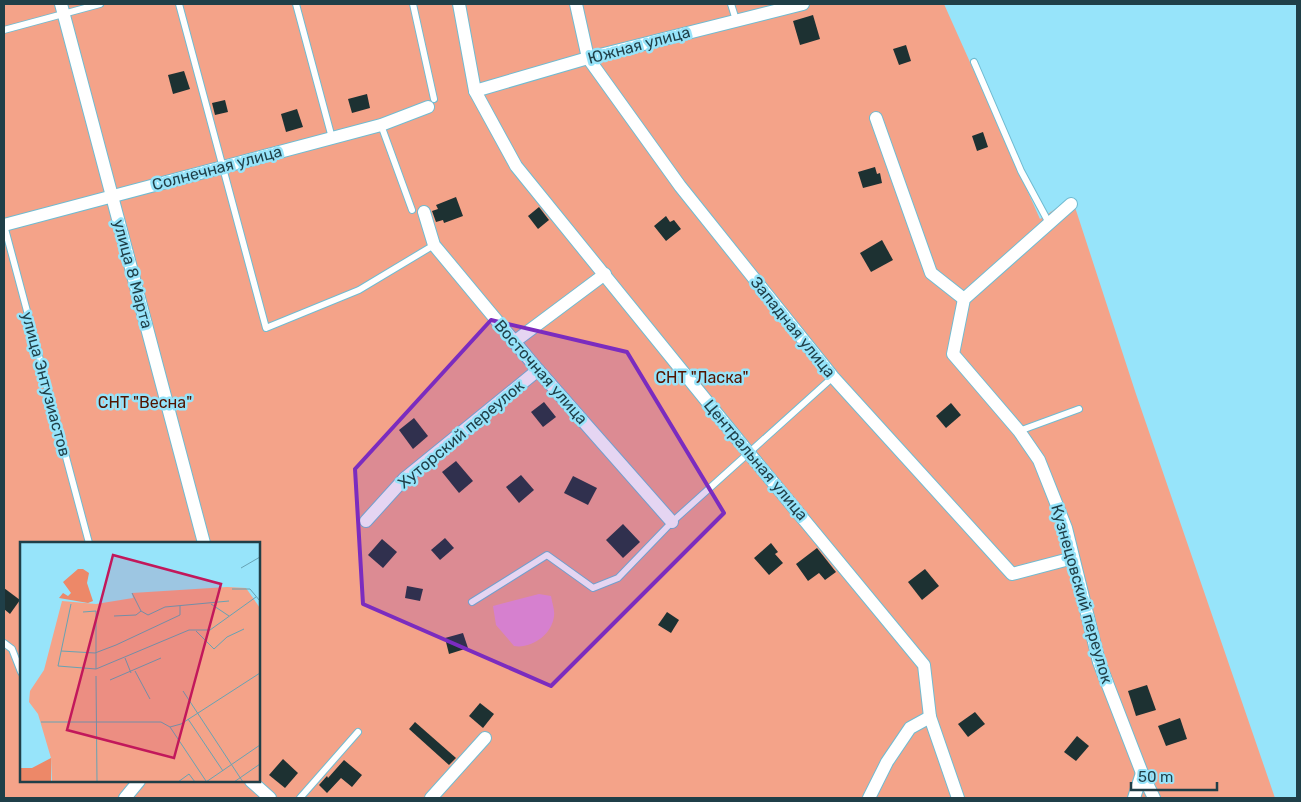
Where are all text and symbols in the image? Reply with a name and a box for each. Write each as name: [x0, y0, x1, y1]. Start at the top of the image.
street label: Южная улица: [586, 22, 692, 68]
street label: Солнечная улица: [150, 142, 284, 194]
street label: улица 8 Марта: [109, 217, 157, 331]
street label: Западная улица: [747, 273, 839, 381]
street label: улица Энтузиастов: [18, 310, 74, 458]
street label: Восточная улица: [490, 316, 592, 428]
park label: СНТ "Ласка": [655, 368, 749, 387]
street label: Хуторский переулок: [394, 375, 528, 492]
park label: СНТ "Весна": [98, 393, 192, 412]
street label: Центральная улица: [700, 396, 812, 524]
street label: Кузнецовский переулок: [1047, 502, 1117, 686]
inset map: [20, 542, 260, 782]
scale bar: [1131, 760, 1217, 792]
text: 50 m: [1138, 768, 1173, 786]

